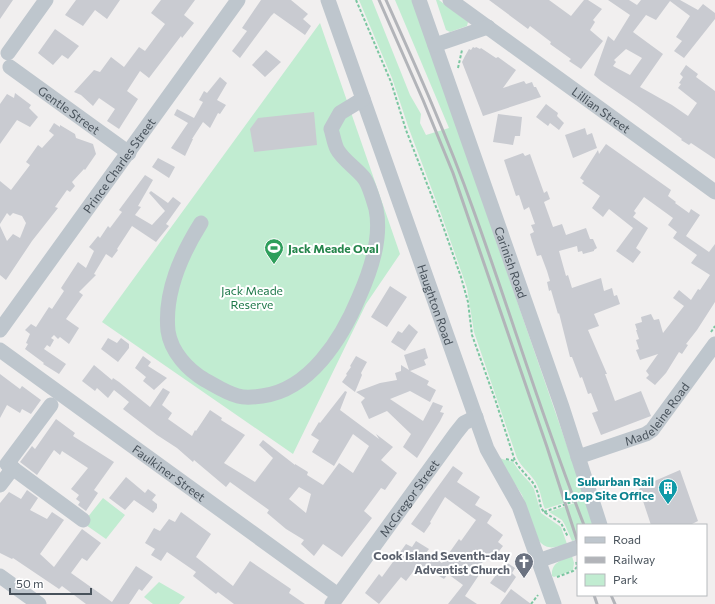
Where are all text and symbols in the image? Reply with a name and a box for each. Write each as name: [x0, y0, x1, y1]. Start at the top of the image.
street label: Gentle Street: [36, 83, 103, 137]
street label: Lillian Street: [570, 84, 633, 136]
street label: Prince Charles Street: [80, 115, 158, 216]
street label: Carinish Road: [492, 225, 530, 300]
sports icon: Jack Meade Oval: [263, 237, 285, 265]
place label: Jack Meade Oval: [288, 241, 379, 256]
street label: Haughton Road: [415, 262, 457, 347]
park label: Jack Meade Reserve: [221, 283, 283, 311]
street label: Madeleine Road: [623, 379, 692, 448]
street label: Faulkiner Street: [130, 442, 208, 504]
street label: McGregor Street: [376, 457, 442, 539]
place label: Suburban Rail Loop Site Office: [564, 474, 654, 502]
building icon: Suburban Rail Loop Site Office: [657, 477, 679, 505]
legend: [577, 524, 707, 596]
text: Road: [613, 532, 641, 546]
place label: Cook Island Seventh-day Adventist Church: [373, 548, 510, 576]
church icon: Cook Island Seventh-day Adventist Church: [513, 551, 535, 579]
text: Railway: [613, 552, 655, 566]
scale bar: [10, 570, 91, 596]
text: Park: [613, 572, 639, 586]
text: 50 m: [16, 576, 44, 590]

